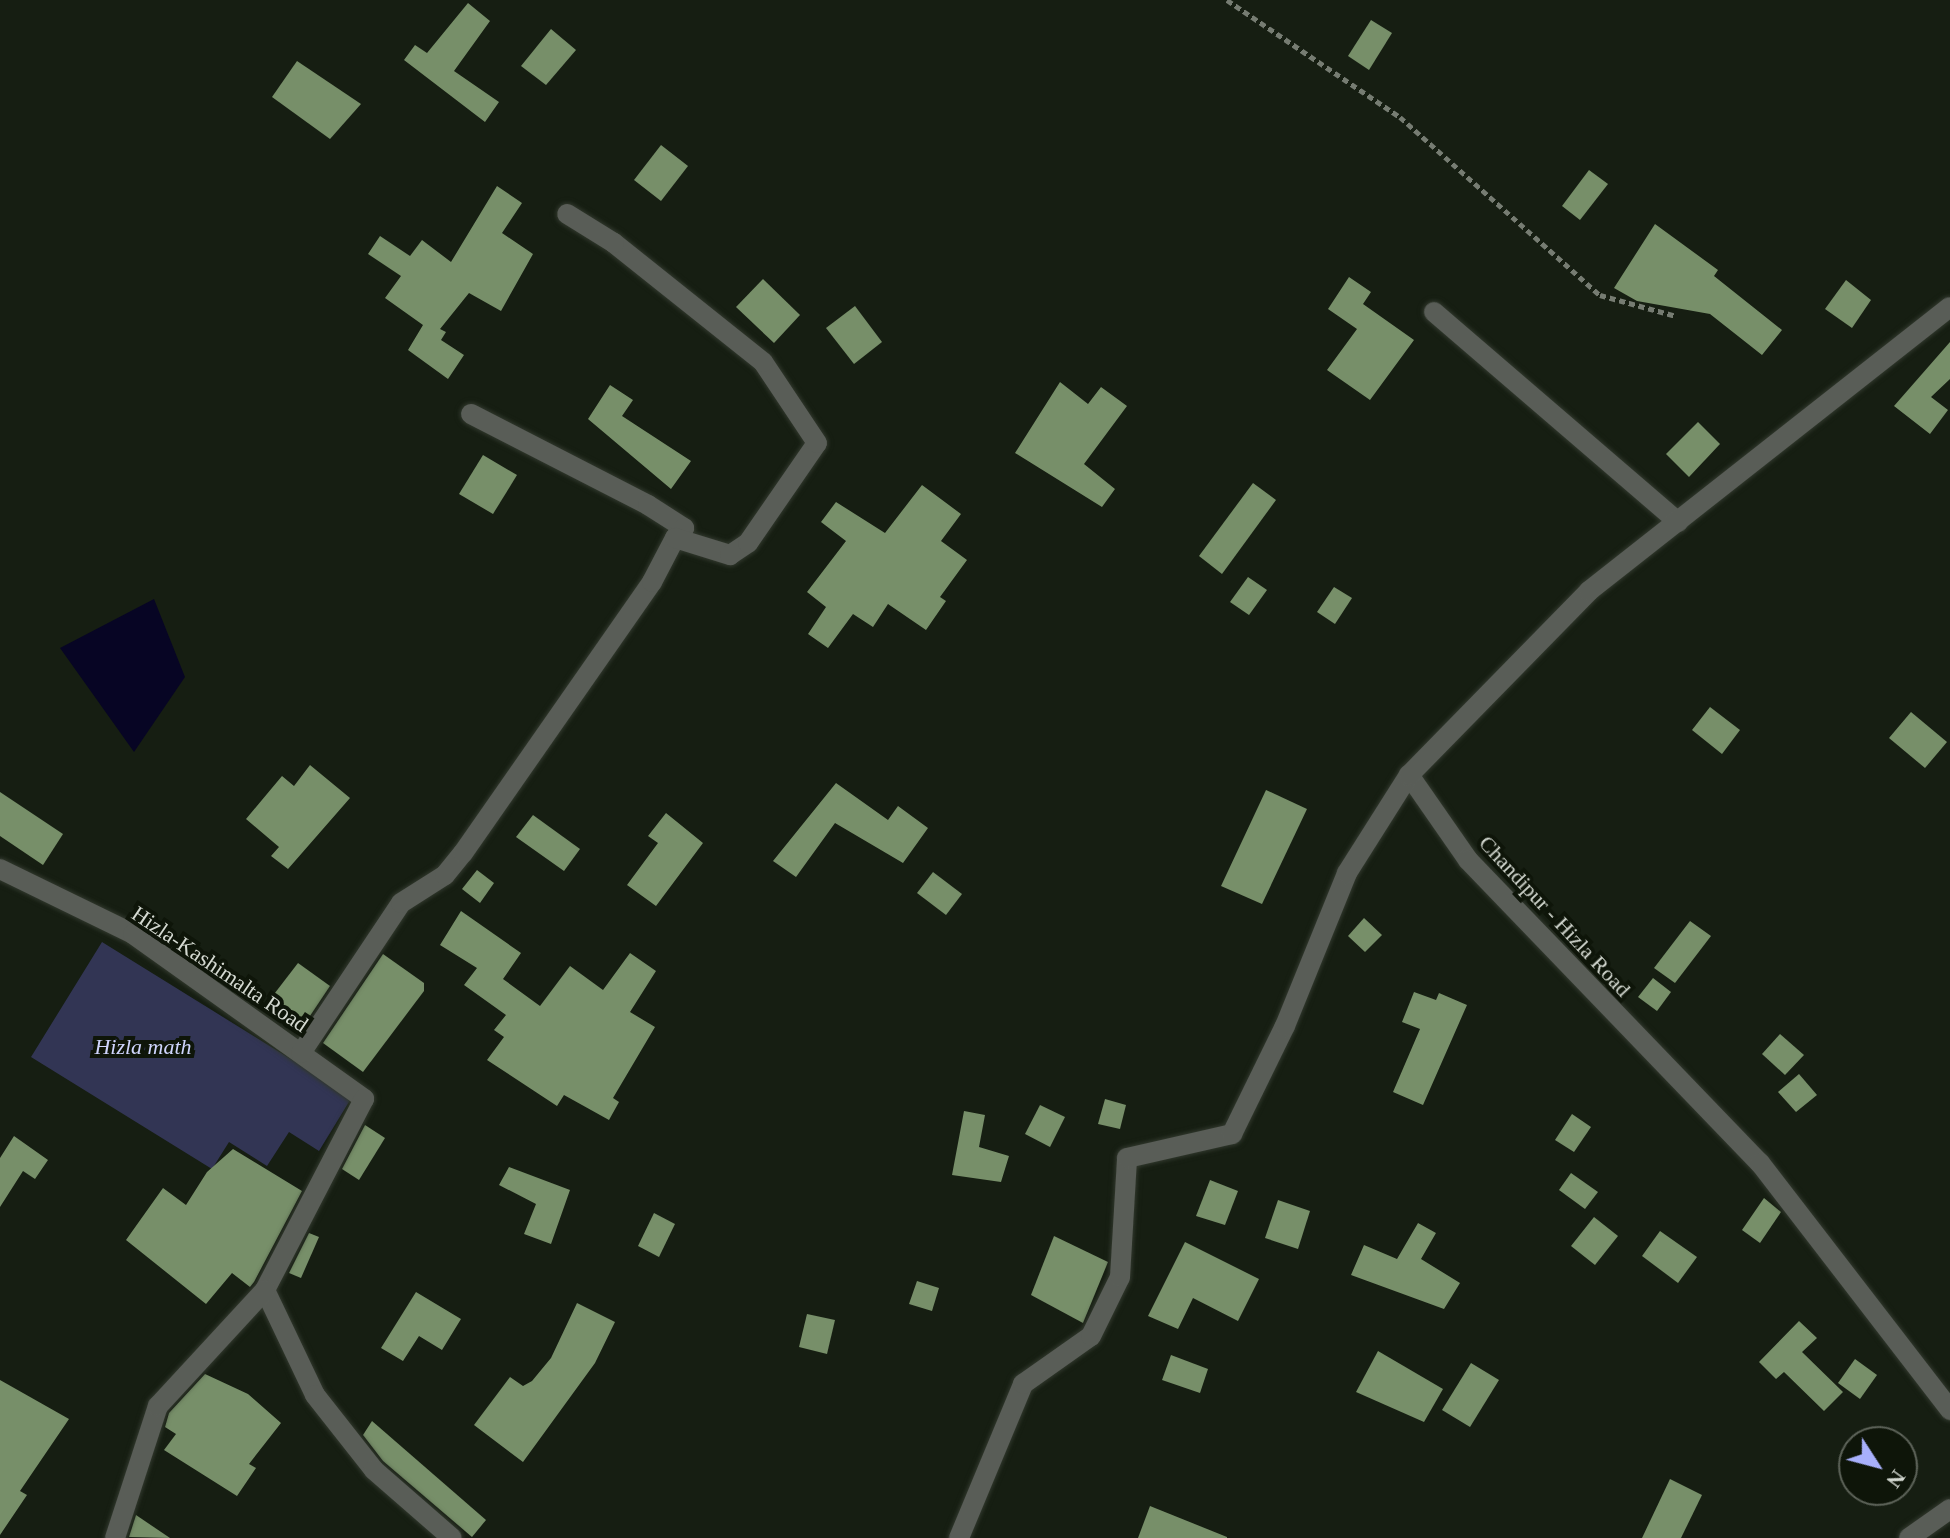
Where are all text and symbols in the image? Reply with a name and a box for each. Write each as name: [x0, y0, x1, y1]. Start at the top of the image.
street label: Chandipur - Hizla Road: [1473, 830, 1637, 1002]
street label: Hizla-Kashimalta Road: [127, 900, 313, 1038]
park label: Hizla math: [94, 1034, 192, 1060]
north arrow: [1838, 1426, 1918, 1506]
text: N: [1881, 1465, 1911, 1493]

